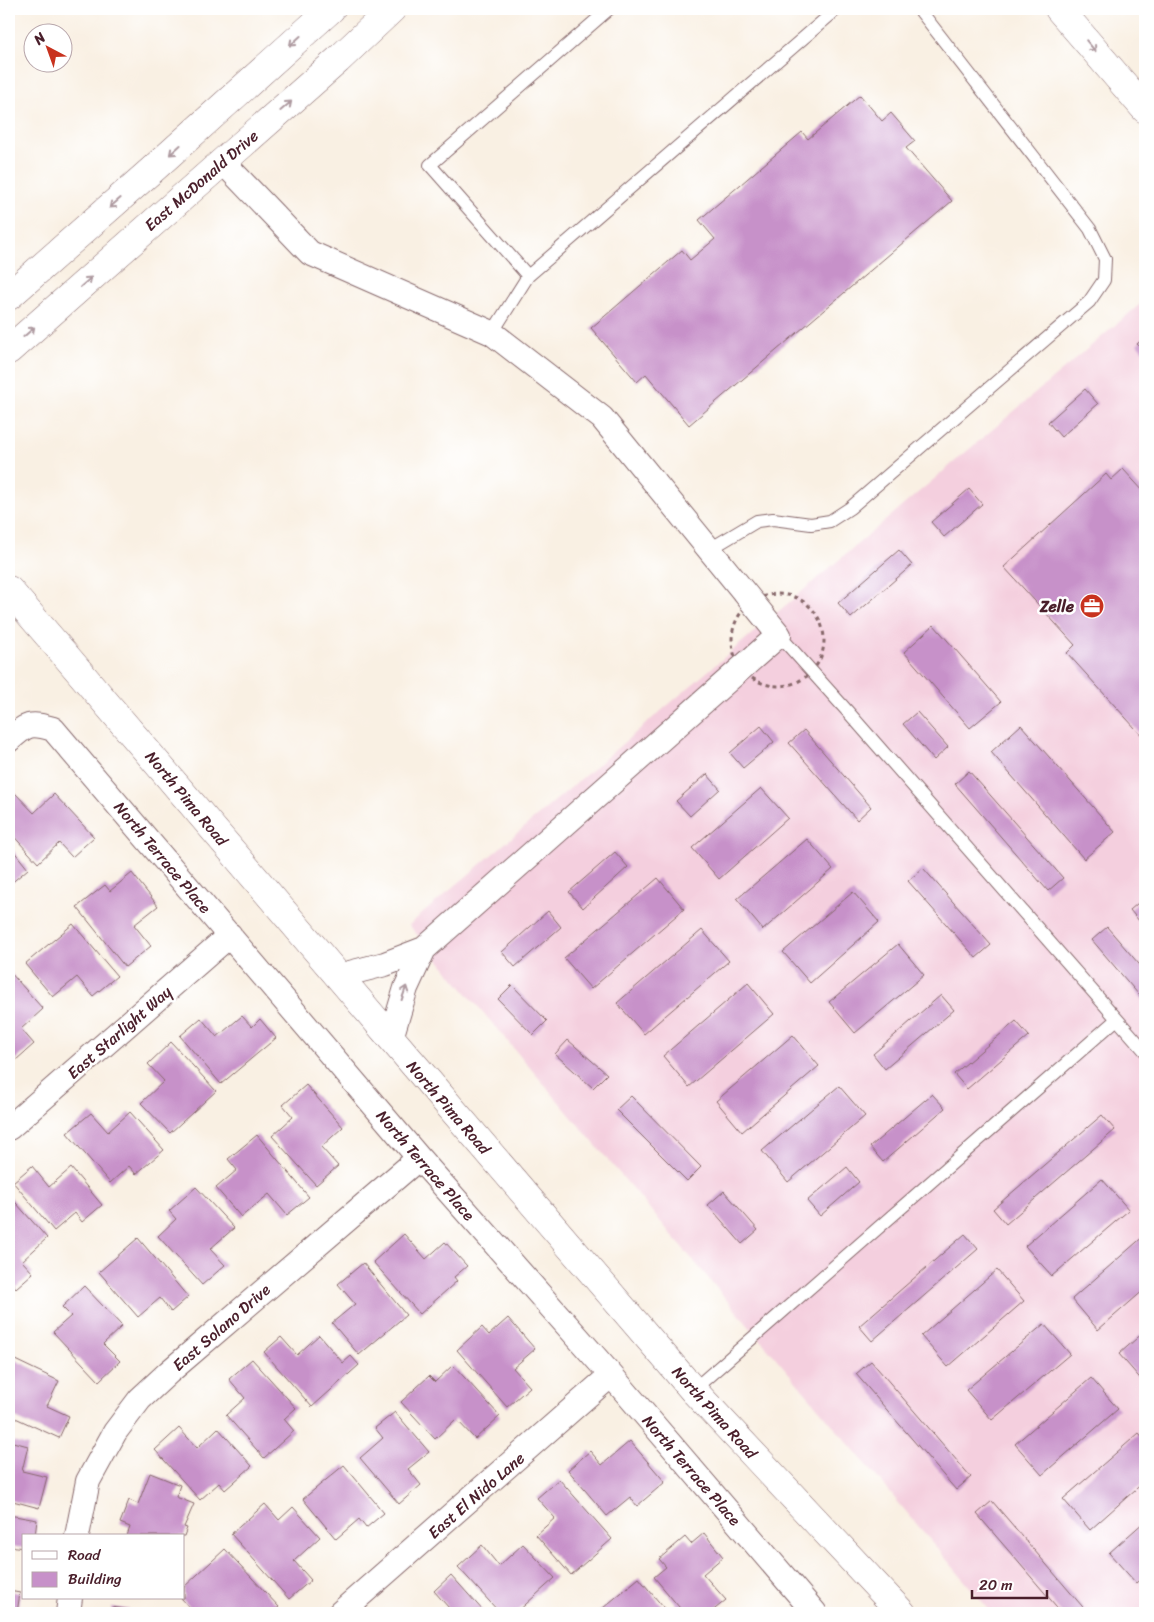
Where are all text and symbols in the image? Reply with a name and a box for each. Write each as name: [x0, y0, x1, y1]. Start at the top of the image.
north arrow: [22, 22, 72, 72]
text: N: [27, 26, 52, 52]
one-way arrow: [289, 36, 302, 47]
one-way arrow: [1085, 39, 1096, 52]
one-way arrow: [279, 101, 292, 112]
street label: East McDonald Drive: [137, 122, 265, 239]
one-way arrow: [168, 144, 181, 156]
one-way arrow: [109, 197, 122, 208]
one-way arrow: [79, 276, 92, 288]
one-way arrow: [22, 327, 35, 338]
place label: Zelle: [1039, 592, 1075, 621]
office icon: Zelle: [1079, 593, 1105, 619]
street label: North Pima Road: [138, 744, 237, 854]
street label: North Terrace Place: [106, 794, 219, 921]
street label: East Starlight Way: [60, 978, 179, 1087]
one-way arrow: [400, 985, 410, 1001]
street label: North Pima Road: [399, 1053, 499, 1162]
street label: North Terrace Place: [369, 1103, 483, 1228]
street label: East Solano Drive: [165, 1276, 277, 1379]
street label: North Pima Road: [664, 1359, 766, 1467]
street label: North Terrace Place: [635, 1408, 749, 1533]
street label: East El Nido Lane: [421, 1445, 532, 1546]
legend: [22, 1534, 185, 1600]
text: Road: [68, 1542, 101, 1568]
text: Building: [68, 1566, 122, 1592]
scale bar: [972, 1567, 1046, 1599]
text: 20 m: [979, 1572, 1013, 1598]

